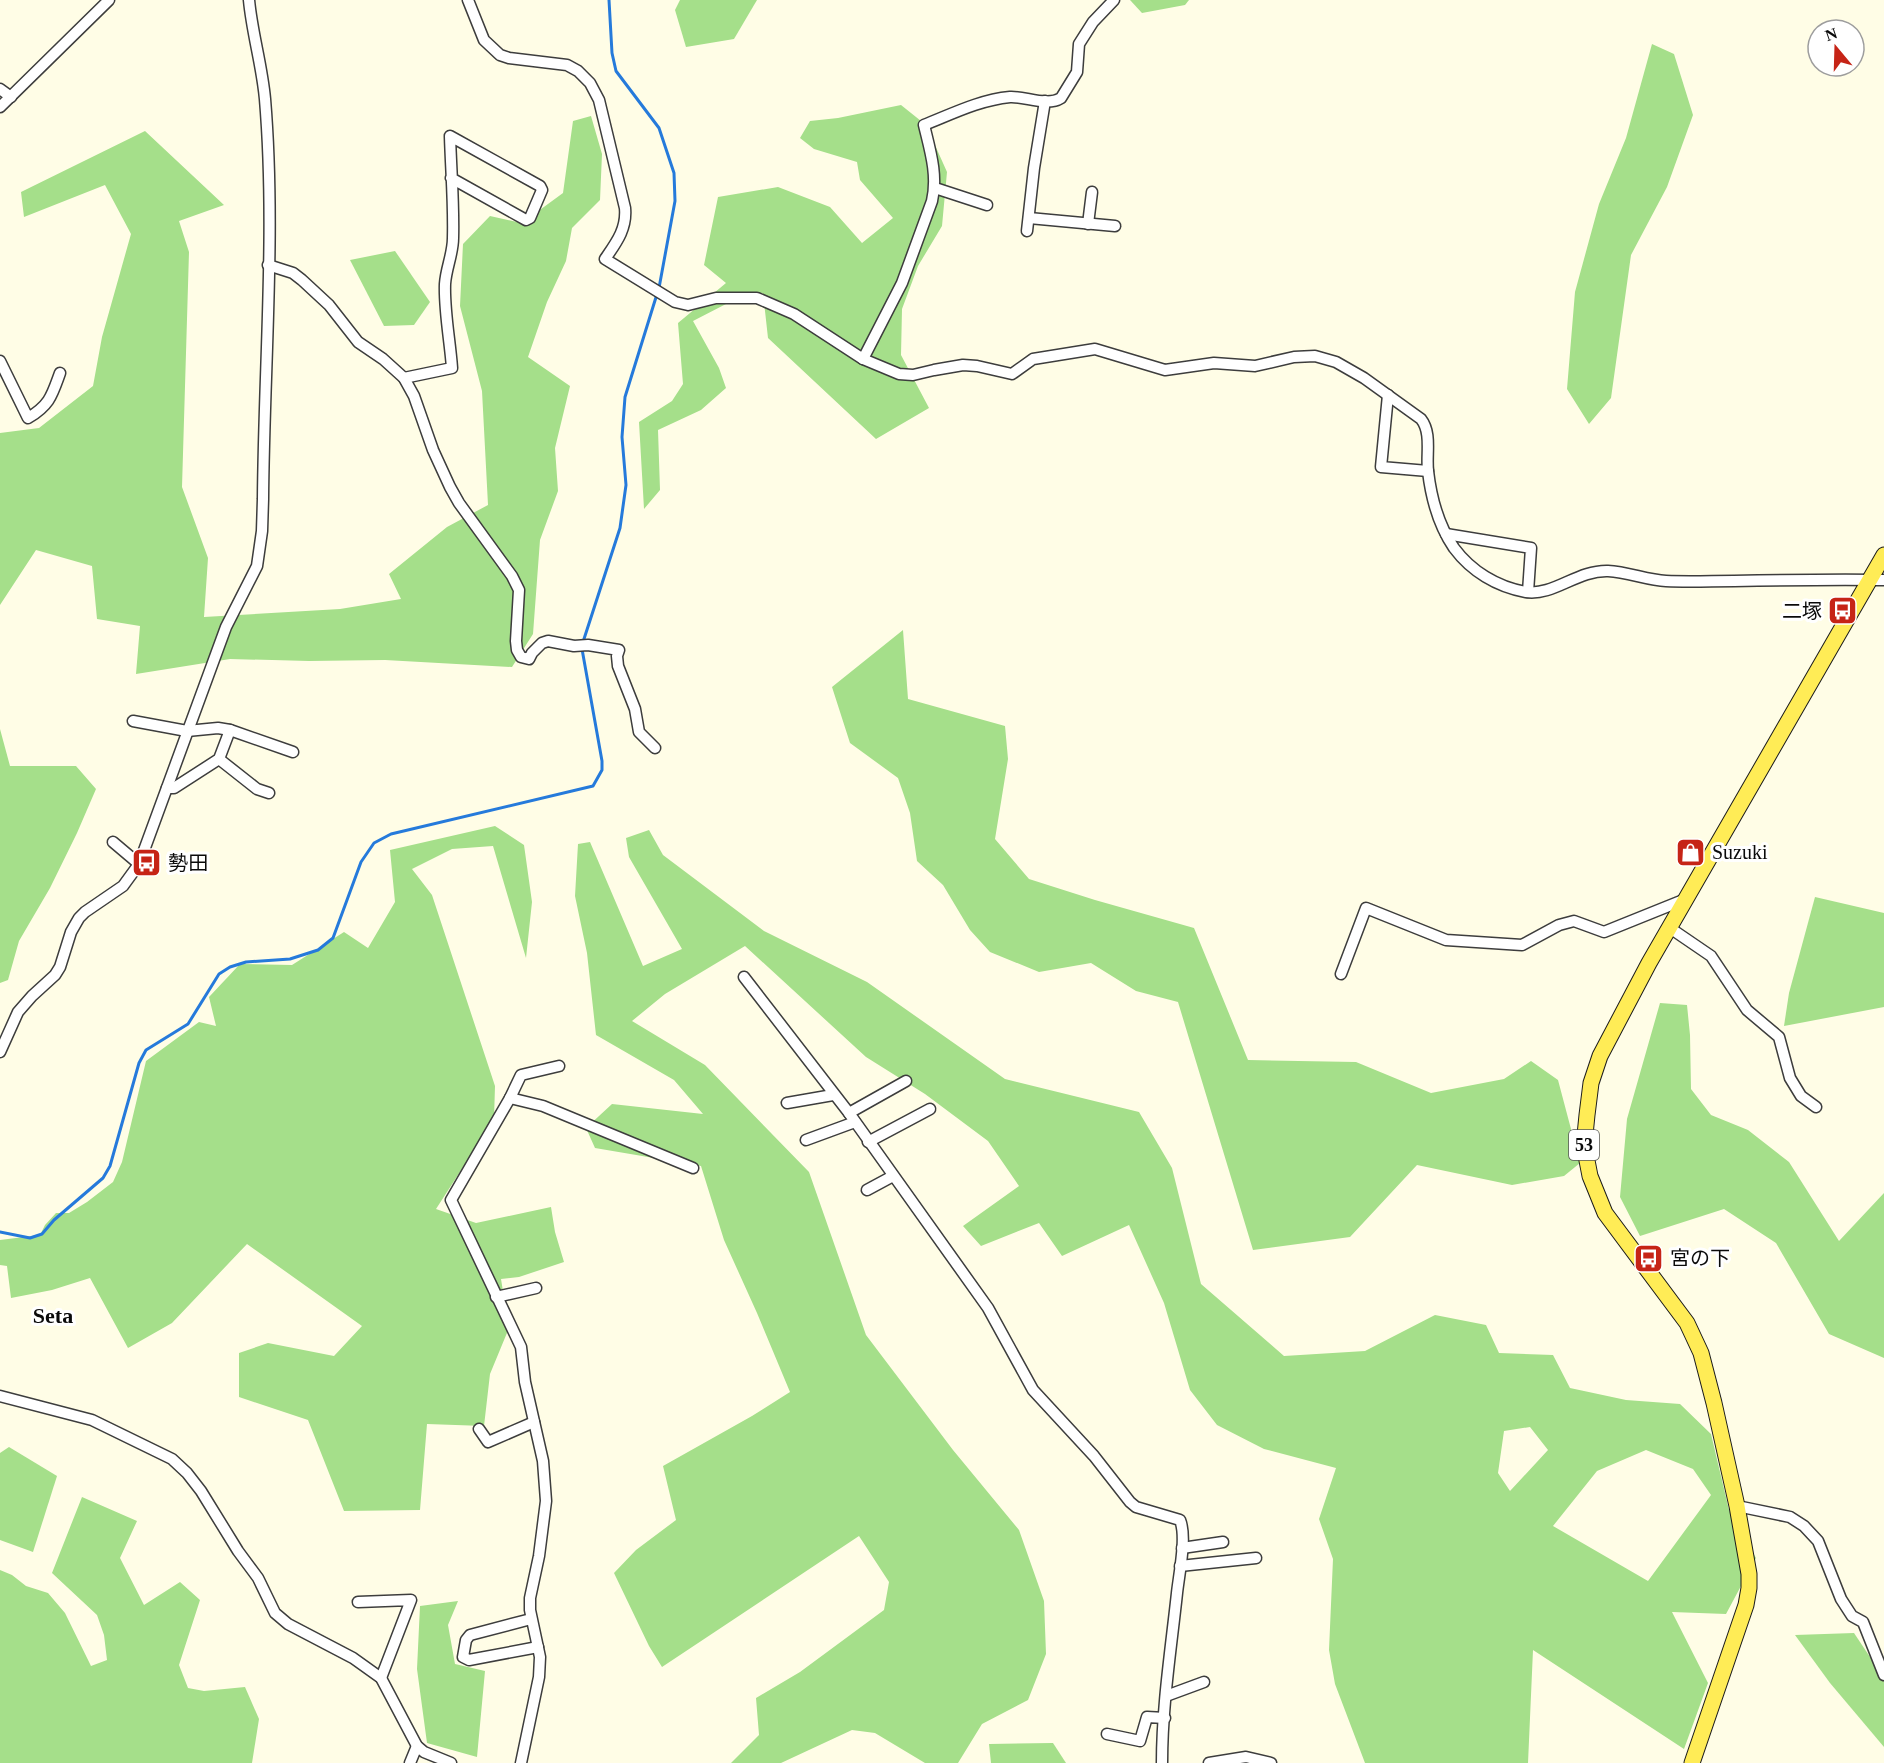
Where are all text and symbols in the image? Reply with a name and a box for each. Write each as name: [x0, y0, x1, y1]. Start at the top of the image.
north arrow: [1806, 18, 1866, 78]
text: N: [1823, 24, 1840, 44]
bus stop icon: 二塚: [1827, 595, 1859, 627]
place label: 二塚: [1782, 600, 1822, 622]
shop icon: Suzuki: [1675, 836, 1707, 868]
place label: Suzuki: [1712, 841, 1768, 863]
bus stop icon: 勢田: [131, 847, 163, 879]
place label: 勢田: [168, 852, 208, 874]
road number: 53: [1569, 1130, 1599, 1160]
bus stop icon: 宮の下: [1633, 1242, 1665, 1274]
place label: 宮の下: [1670, 1247, 1730, 1269]
district label: Seta: [33, 1303, 73, 1328]

